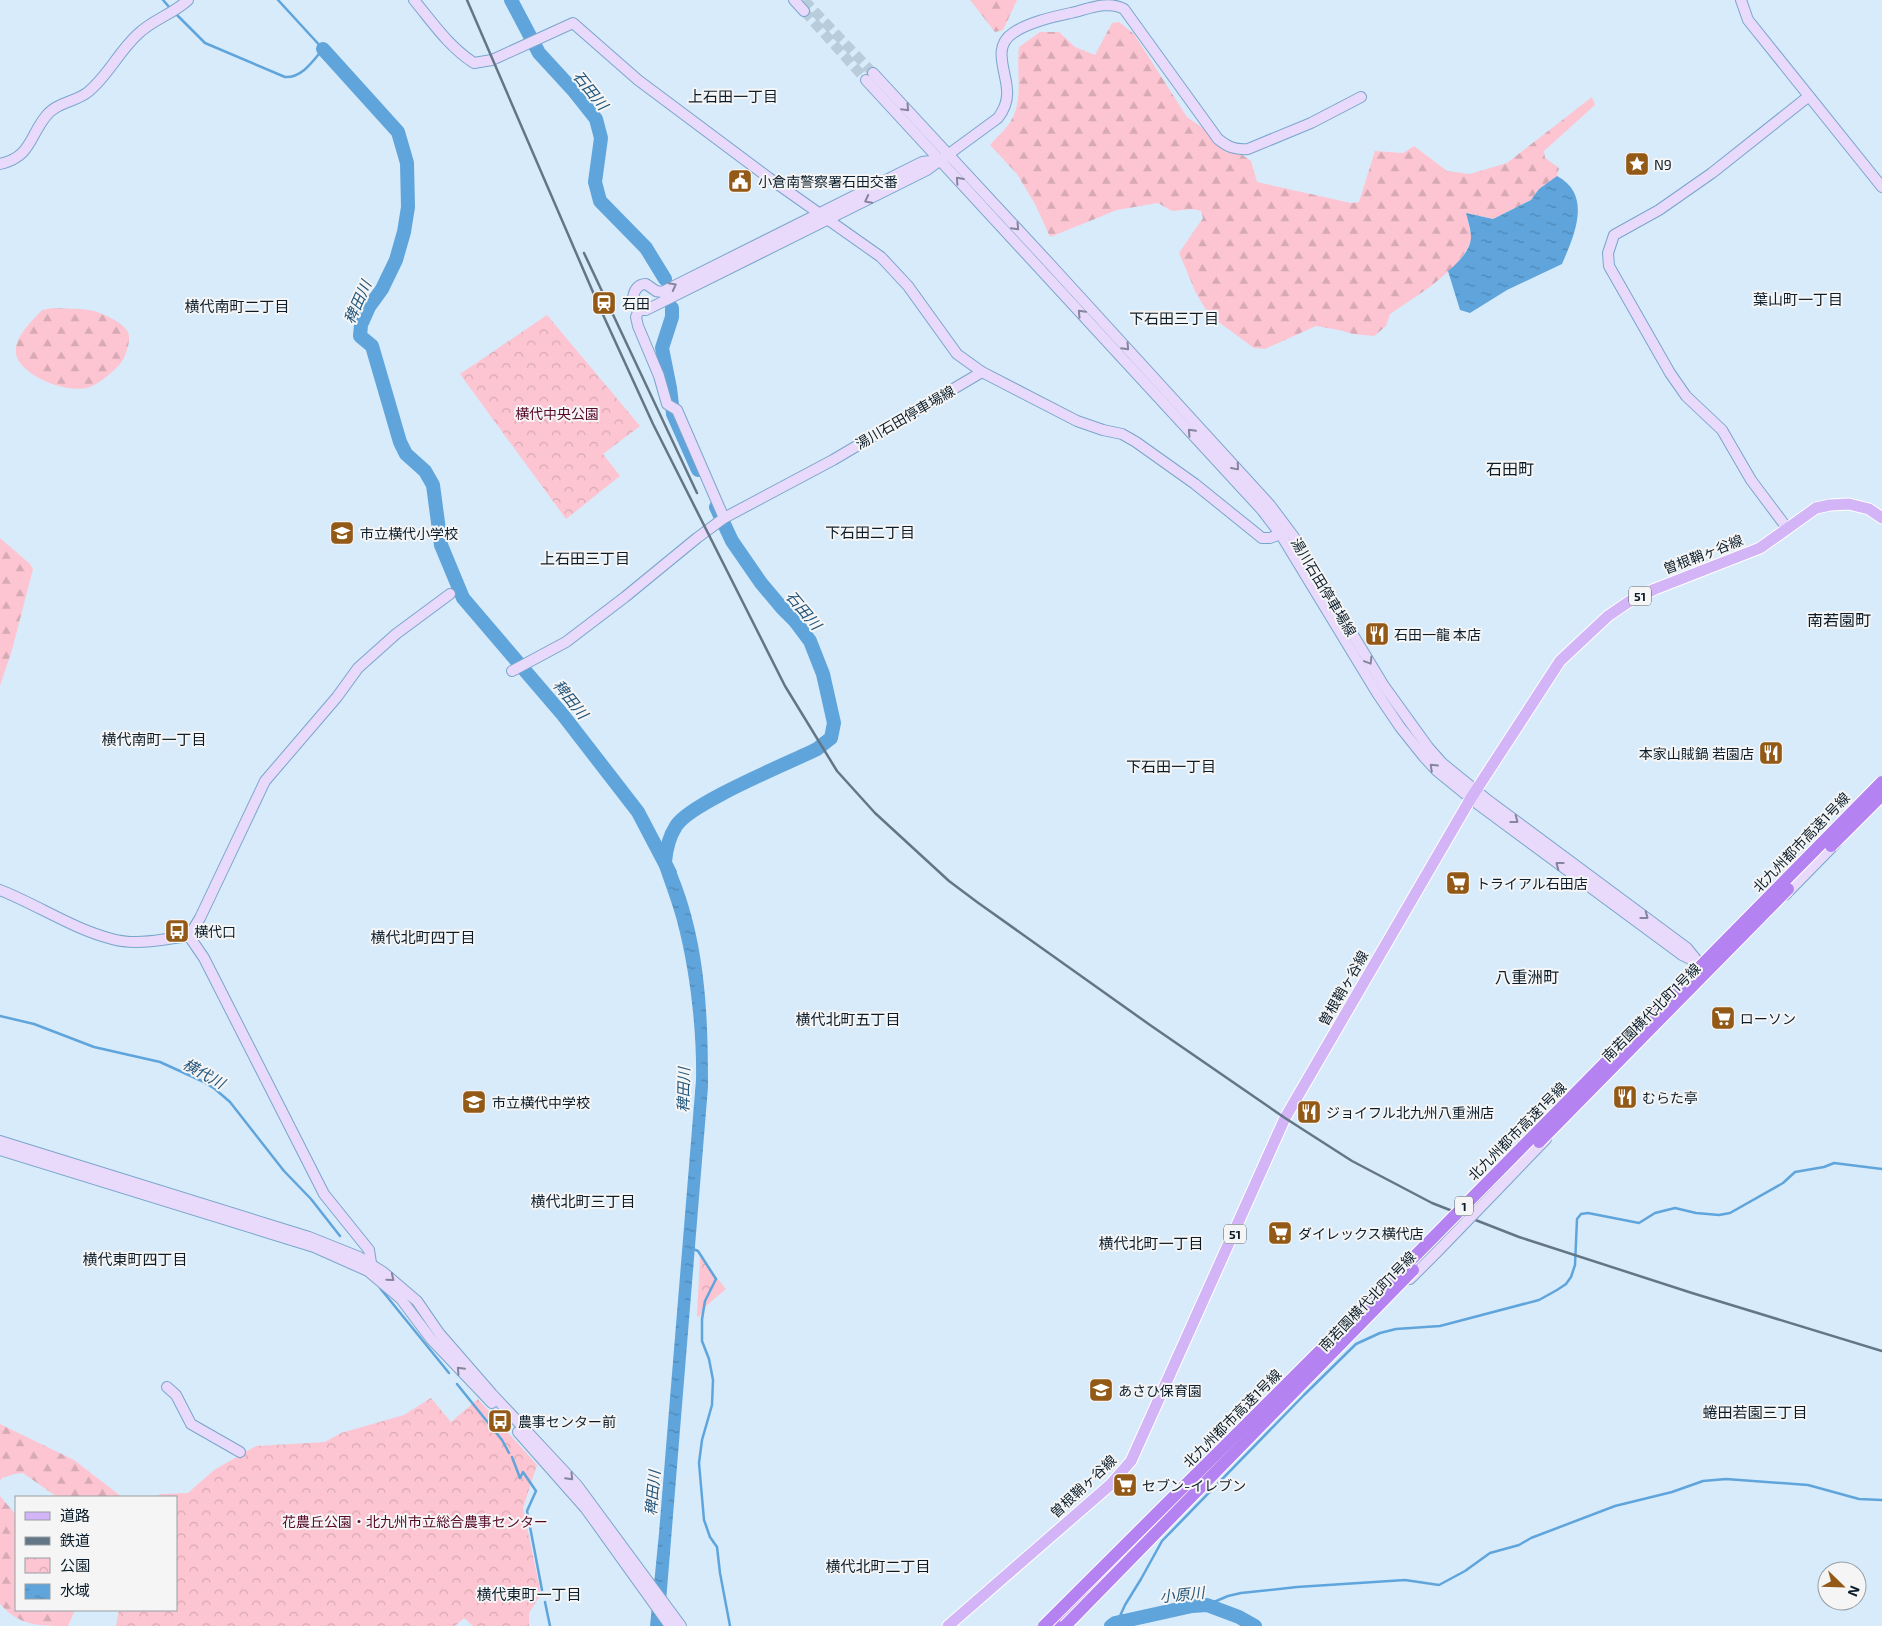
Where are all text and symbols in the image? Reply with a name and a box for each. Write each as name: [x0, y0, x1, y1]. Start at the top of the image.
water label: 石田川: [570, 67, 613, 115]
district label: 上石田一丁目: [688, 87, 778, 105]
one-way arrow: [900, 103, 909, 112]
place icon: N9: [1624, 151, 1650, 177]
place label: N9: [1654, 156, 1672, 173]
public building icon: 小倉南警察署石田交番: [727, 168, 753, 194]
place label: 小倉南警察署石田交番: [758, 173, 898, 190]
one-way arrow: [956, 177, 965, 186]
one-way arrow: [864, 194, 873, 204]
one-way arrow: [1010, 222, 1019, 231]
water label: 稗田川: [340, 276, 375, 326]
one-way arrow: [668, 282, 677, 292]
station icon: 石田: [591, 290, 617, 316]
district label: 葉山町一丁目: [1753, 290, 1843, 308]
place label: 石田: [622, 295, 650, 312]
district label: 横代南町二丁目: [184, 297, 290, 315]
one-way arrow: [1078, 309, 1087, 318]
district label: 下石田三丁目: [1129, 309, 1219, 327]
one-way arrow: [1120, 342, 1129, 351]
street label: 湯川石田停車場線: [852, 382, 958, 452]
park label: 横代中央公園: [515, 405, 599, 422]
one-way arrow: [1188, 429, 1197, 438]
district label: 石田町: [1486, 459, 1534, 478]
one-way arrow: [1230, 461, 1239, 470]
school or university icon: 市立横代小学校: [329, 520, 355, 546]
district label: 下石田二丁目: [825, 523, 915, 541]
place label: 市立横代小学校: [360, 525, 458, 542]
street label: 曽根鞘ヶ谷線: [1661, 531, 1745, 577]
street label: 湯川石田停車場線: [1288, 535, 1360, 639]
district label: 上石田三丁目: [540, 549, 630, 567]
road number: 51: [1629, 586, 1651, 606]
water label: 石田川: [783, 587, 827, 635]
district label: 南若園町: [1807, 610, 1871, 629]
restaurant icon: 石田一龍 本店: [1364, 621, 1390, 647]
place label: 石田一龍 本店: [1394, 626, 1481, 643]
one-way arrow: [1363, 656, 1373, 665]
water label: 稗田川: [550, 676, 593, 724]
district label: 横代南町一丁目: [101, 730, 207, 748]
restaurant icon: 本家山賊鍋 若園店: [1758, 740, 1784, 766]
place label: 本家山賊鍋 若園店: [1639, 745, 1754, 762]
district label: 下石田一丁目: [1126, 757, 1216, 775]
one-way arrow: [1430, 764, 1439, 773]
street label: 北九州都市高速1号線: [1749, 789, 1853, 895]
one-way arrow: [1509, 814, 1518, 822]
one-way arrow: [1555, 862, 1565, 871]
supermarket icon: トライアル石田店: [1445, 870, 1471, 896]
place label: トライアル石田店: [1476, 875, 1588, 892]
one-way arrow: [1639, 911, 1648, 919]
bus stop icon: 横代口: [164, 918, 190, 944]
place label: 横代口: [194, 923, 236, 940]
district label: 横代北町四丁目: [370, 928, 476, 946]
street label: 曽根鞘ヶ谷線: [1315, 947, 1371, 1029]
street label: 南若園横代北町1号線: [1598, 959, 1704, 1065]
district label: 八重洲町: [1495, 967, 1559, 986]
supermarket icon: ローソン: [1710, 1005, 1736, 1031]
district label: 横代北町五丁目: [795, 1010, 901, 1028]
place label: ローソン: [1740, 1010, 1796, 1027]
water label: 横代川: [180, 1054, 230, 1093]
water label: 稗田川: [674, 1065, 692, 1113]
street label: 北九州都市高速1号線: [1464, 1078, 1570, 1184]
restaurant icon: むらた亭: [1612, 1084, 1638, 1110]
school or university icon: 市立横代中学校: [461, 1089, 487, 1115]
place label: むらた亭: [1642, 1089, 1698, 1106]
place label: 市立横代中学校: [492, 1094, 590, 1111]
restaurant icon: ジョイフル北九州八重洲店: [1296, 1099, 1322, 1125]
place label: ジョイフル北九州八重洲店: [1326, 1104, 1494, 1121]
district label: 横代北町三丁目: [530, 1192, 636, 1210]
road number: 1: [1455, 1196, 1473, 1216]
supermarket icon: ダイレックス横代店: [1267, 1220, 1293, 1246]
road number: 51: [1224, 1224, 1246, 1244]
place label: ダイレックス横代店: [1298, 1225, 1424, 1242]
district label: 横代北町一丁目: [1098, 1234, 1204, 1252]
street label: 南若園横代北町1号線: [1315, 1248, 1419, 1354]
district label: 横代東町四丁目: [82, 1250, 188, 1268]
one-way arrow: [386, 1273, 395, 1282]
street label: 北九州都市高速1号線: [1179, 1365, 1285, 1471]
one-way arrow: [457, 1367, 466, 1376]
school or university icon: あさひ保育園: [1088, 1377, 1114, 1403]
place label: あさひ保育園: [1118, 1382, 1202, 1399]
district label: 蜷田若園三丁目: [1702, 1403, 1808, 1421]
bus stop icon: 農事センター前: [487, 1408, 513, 1434]
place label: 農事センター前: [518, 1413, 616, 1430]
street label: 曽根鞘ヶ谷線: [1046, 1451, 1120, 1521]
water label: 稗田川: [641, 1468, 663, 1516]
one-way arrow: [564, 1471, 573, 1480]
supermarket icon: セブン-イレブン: [1112, 1472, 1138, 1498]
place label: セブン-イレブン: [1142, 1477, 1246, 1494]
legend: [15, 1496, 178, 1611]
text: 道路: [60, 1506, 90, 1524]
park label: 花農丘公園・北九州市立総合農事センター: [282, 1513, 548, 1530]
text: 鉄道: [60, 1531, 90, 1549]
text: 公園: [60, 1556, 90, 1574]
district label: 横代北町二丁目: [825, 1557, 931, 1575]
north arrow: [1817, 1561, 1867, 1611]
text: 水域: [60, 1581, 90, 1599]
water label: 小原川: [1159, 1582, 1207, 1605]
text: N: [1845, 1583, 1864, 1599]
district label: 横代東町一丁目: [476, 1585, 582, 1603]

